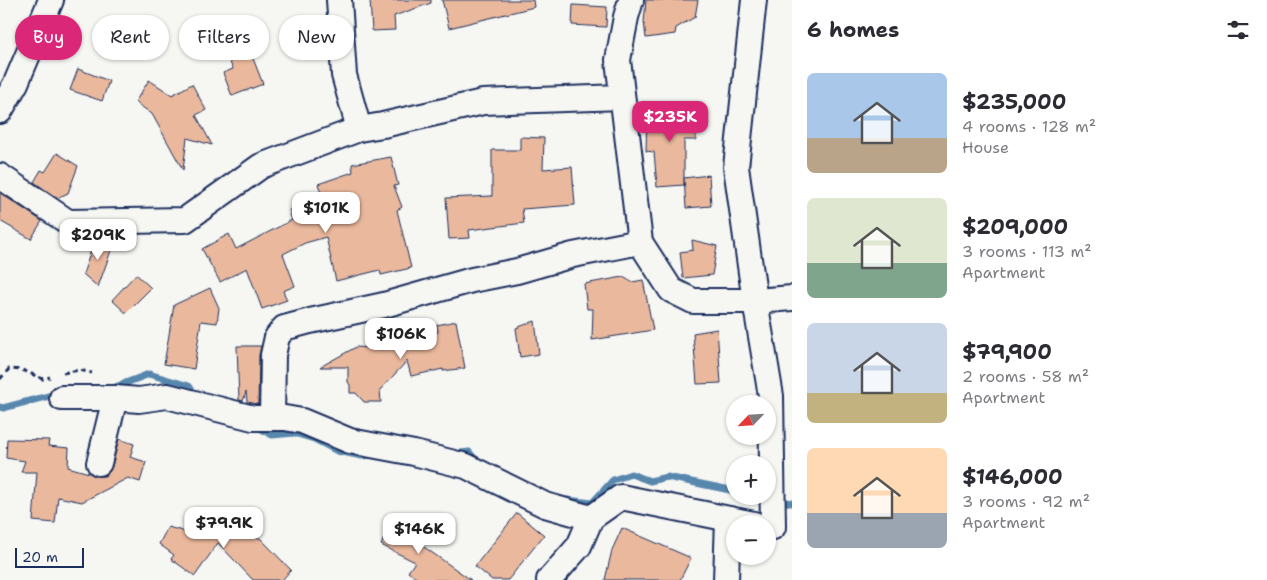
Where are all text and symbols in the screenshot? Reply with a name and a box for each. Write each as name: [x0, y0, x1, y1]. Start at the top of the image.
chip: Buy: [15, 15, 82, 60]
chip: Rent: [92, 15, 169, 60]
chip: Filters: [179, 15, 269, 60]
chip: New: [279, 15, 354, 60]
text: 6 homes: [807, 16, 899, 44]
icon: filters: [1224, 16, 1252, 44]
text: $235,000: [962, 88, 1066, 116]
icon: home: [847, 93, 907, 153]
pin: $235K: [635, 100, 705, 143]
text: $235K: [643, 106, 697, 127]
text: 4 rooms · 128 m²: [962, 116, 1096, 137]
text: House: [962, 137, 1009, 158]
pin: $101K: [291, 192, 361, 234]
text: $101K: [303, 197, 349, 218]
text: $209,000: [962, 213, 1068, 241]
pin: $209K: [63, 218, 133, 261]
icon: home: [847, 218, 907, 278]
text: $209K: [71, 224, 125, 245]
text: 3 rooms · 113 m²: [962, 241, 1092, 262]
text: Apartment: [962, 262, 1045, 283]
pin: $106K: [366, 318, 436, 360]
text: $106K: [376, 323, 426, 344]
text: $79,900: [962, 338, 1052, 366]
icon: home: [847, 343, 907, 403]
text: 2 rooms · 58 m²: [962, 366, 1089, 387]
text: Apartment: [962, 387, 1045, 408]
north arrow: [726, 395, 776, 445]
map controls: [726, 395, 776, 565]
button: +: [726, 455, 776, 505]
text: $146,000: [962, 463, 1063, 491]
icon: home: [847, 468, 907, 528]
text: 3 rooms · 92 m²: [962, 491, 1090, 512]
pin: $79.9K: [183, 506, 265, 549]
text: $79.9K: [195, 512, 253, 533]
pin: $146K: [384, 512, 454, 555]
text: Apartment: [962, 512, 1045, 533]
button: −: [726, 515, 776, 565]
text: $146K: [394, 518, 444, 539]
scale bar: [15, 545, 84, 568]
text: 20 m: [22, 548, 58, 566]

